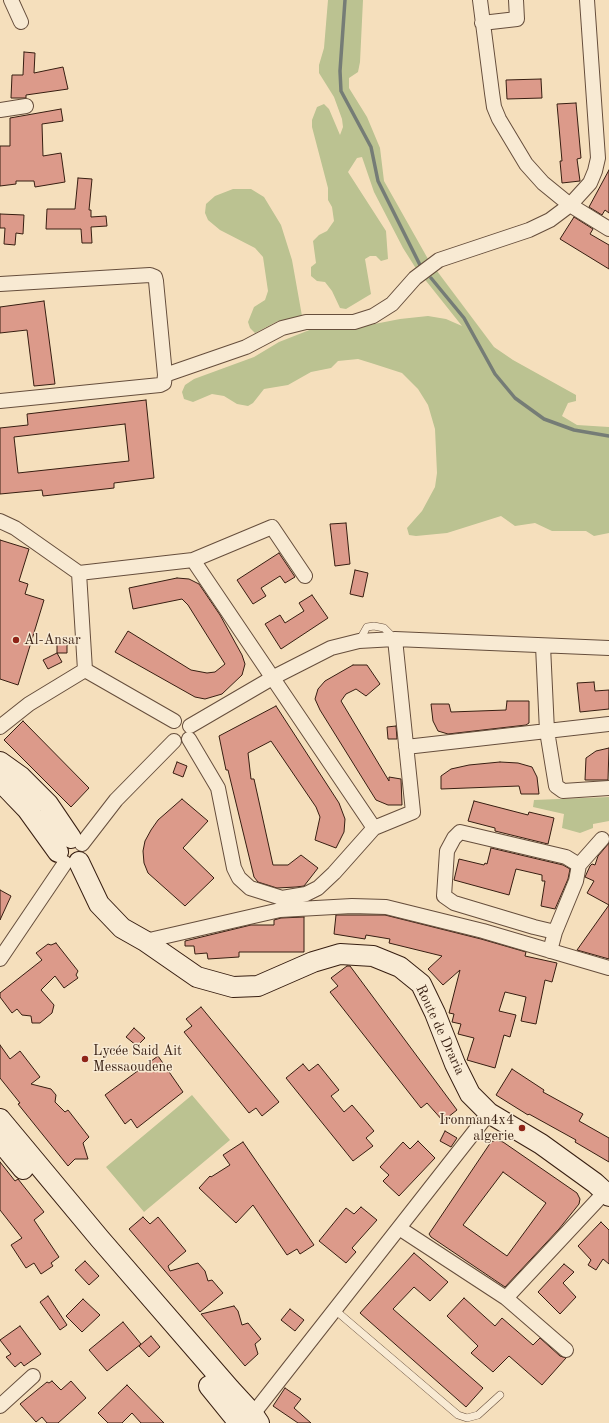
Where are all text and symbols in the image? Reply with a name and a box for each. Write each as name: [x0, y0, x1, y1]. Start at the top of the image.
place label: Al-Ansar: [24, 632, 81, 648]
marker: Al-Ansar: [11, 635, 21, 645]
street label: Route de Draria: [412, 982, 468, 1078]
place label: Lycée Said Ait Messaoudene: [93, 1043, 182, 1076]
marker: Lycée Said Ait Messaoudene: [80, 1054, 90, 1064]
place label: Ironman4x4 algerie: [439, 1112, 514, 1144]
marker: Ironman4x4 algerie: [517, 1123, 527, 1133]

